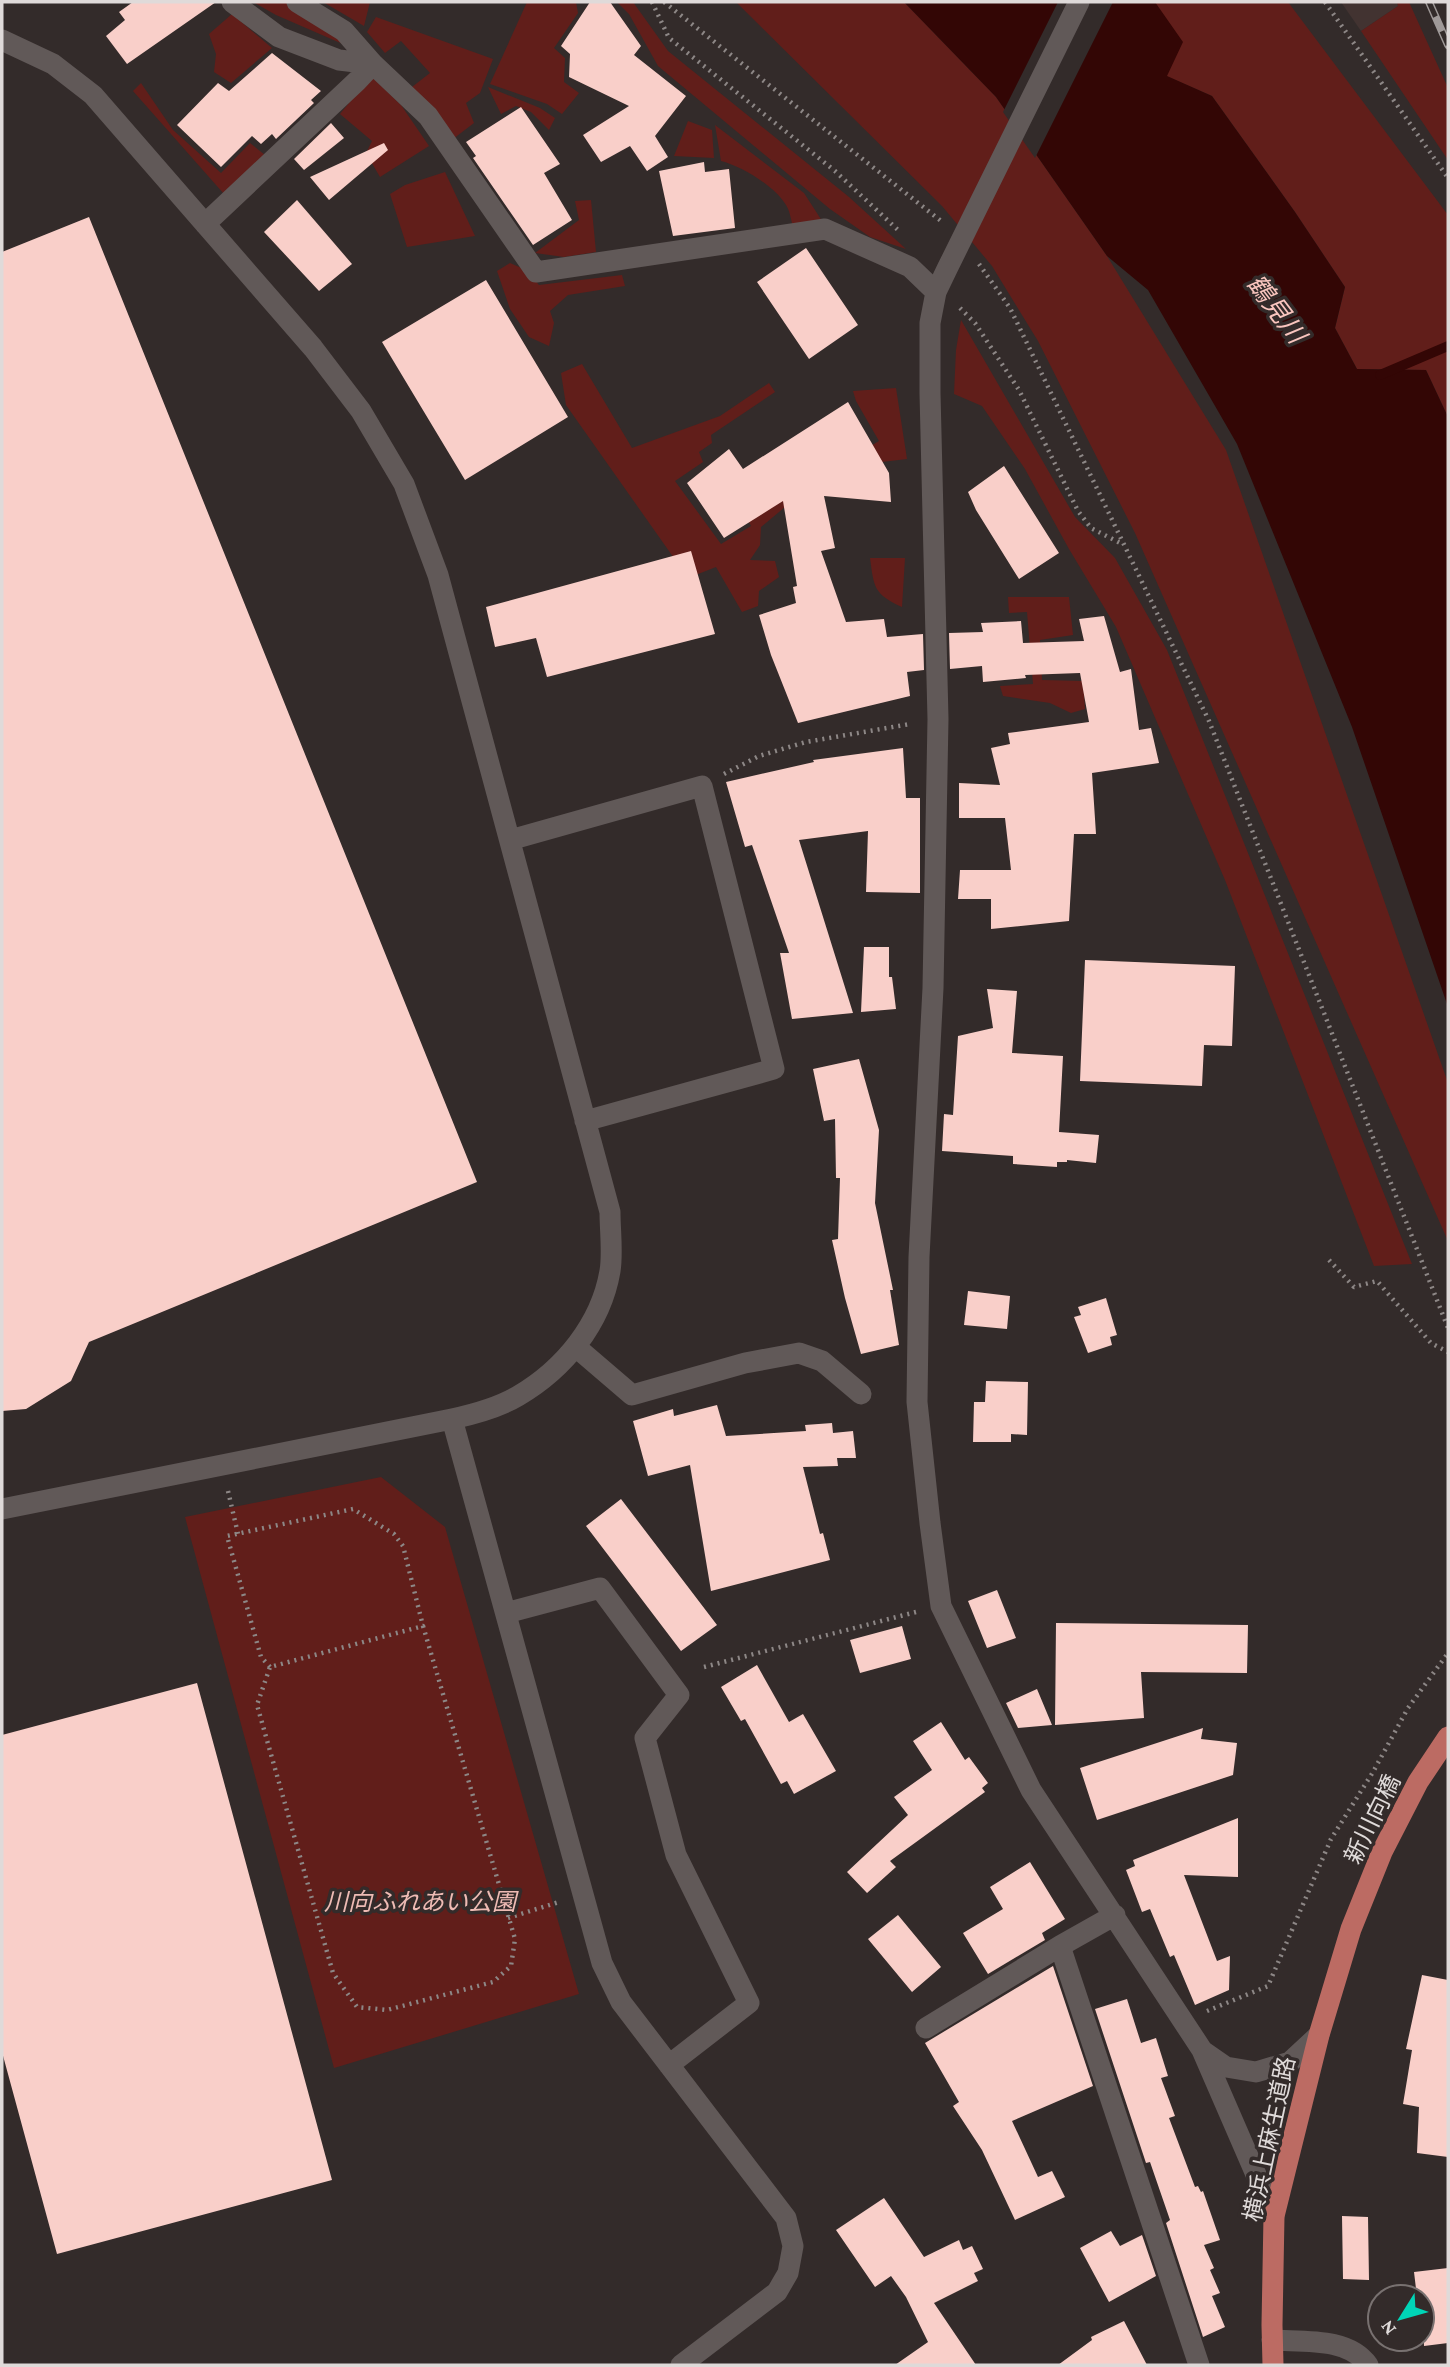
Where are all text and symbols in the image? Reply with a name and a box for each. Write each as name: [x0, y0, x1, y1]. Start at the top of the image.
water label: 鶴見川: [1241, 269, 1313, 351]
street label: 新川向橋: [1339, 1770, 1405, 1868]
park label: 川向ふれあい公園: [324, 1888, 519, 1915]
street label: 横浜上麻生道路: [1238, 2054, 1300, 2224]
north arrow: [1366, 2283, 1436, 2353]
text: N: [1376, 2316, 1400, 2339]

